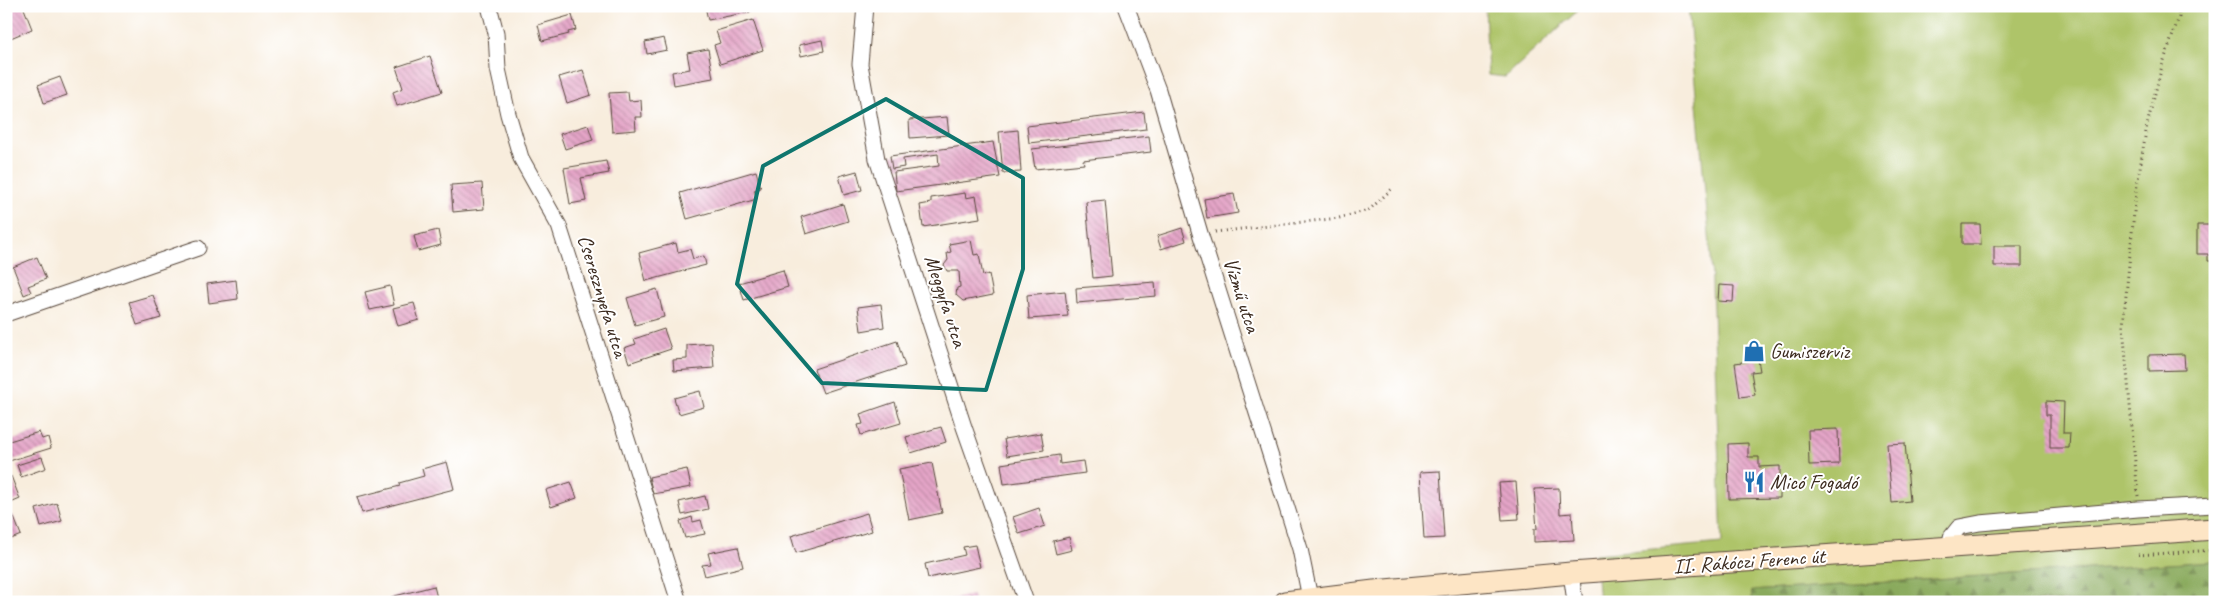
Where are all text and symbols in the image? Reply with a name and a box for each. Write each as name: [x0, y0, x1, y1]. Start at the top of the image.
street label: Cseresznyefa utca: [572, 232, 635, 363]
street label: Meggyfa utca: [919, 252, 974, 352]
street label: Vízmű utca: [1218, 254, 1267, 337]
shop icon: Gumiszerviz: [1741, 338, 1767, 364]
place label: Gumiszerviz: [1770, 338, 1851, 364]
restaurant icon: Micó Fogadó: [1741, 469, 1767, 495]
place label: Micó Fogadó: [1770, 469, 1860, 495]
street label: II. Rákóczi Ferenc út: [1672, 543, 1828, 579]

